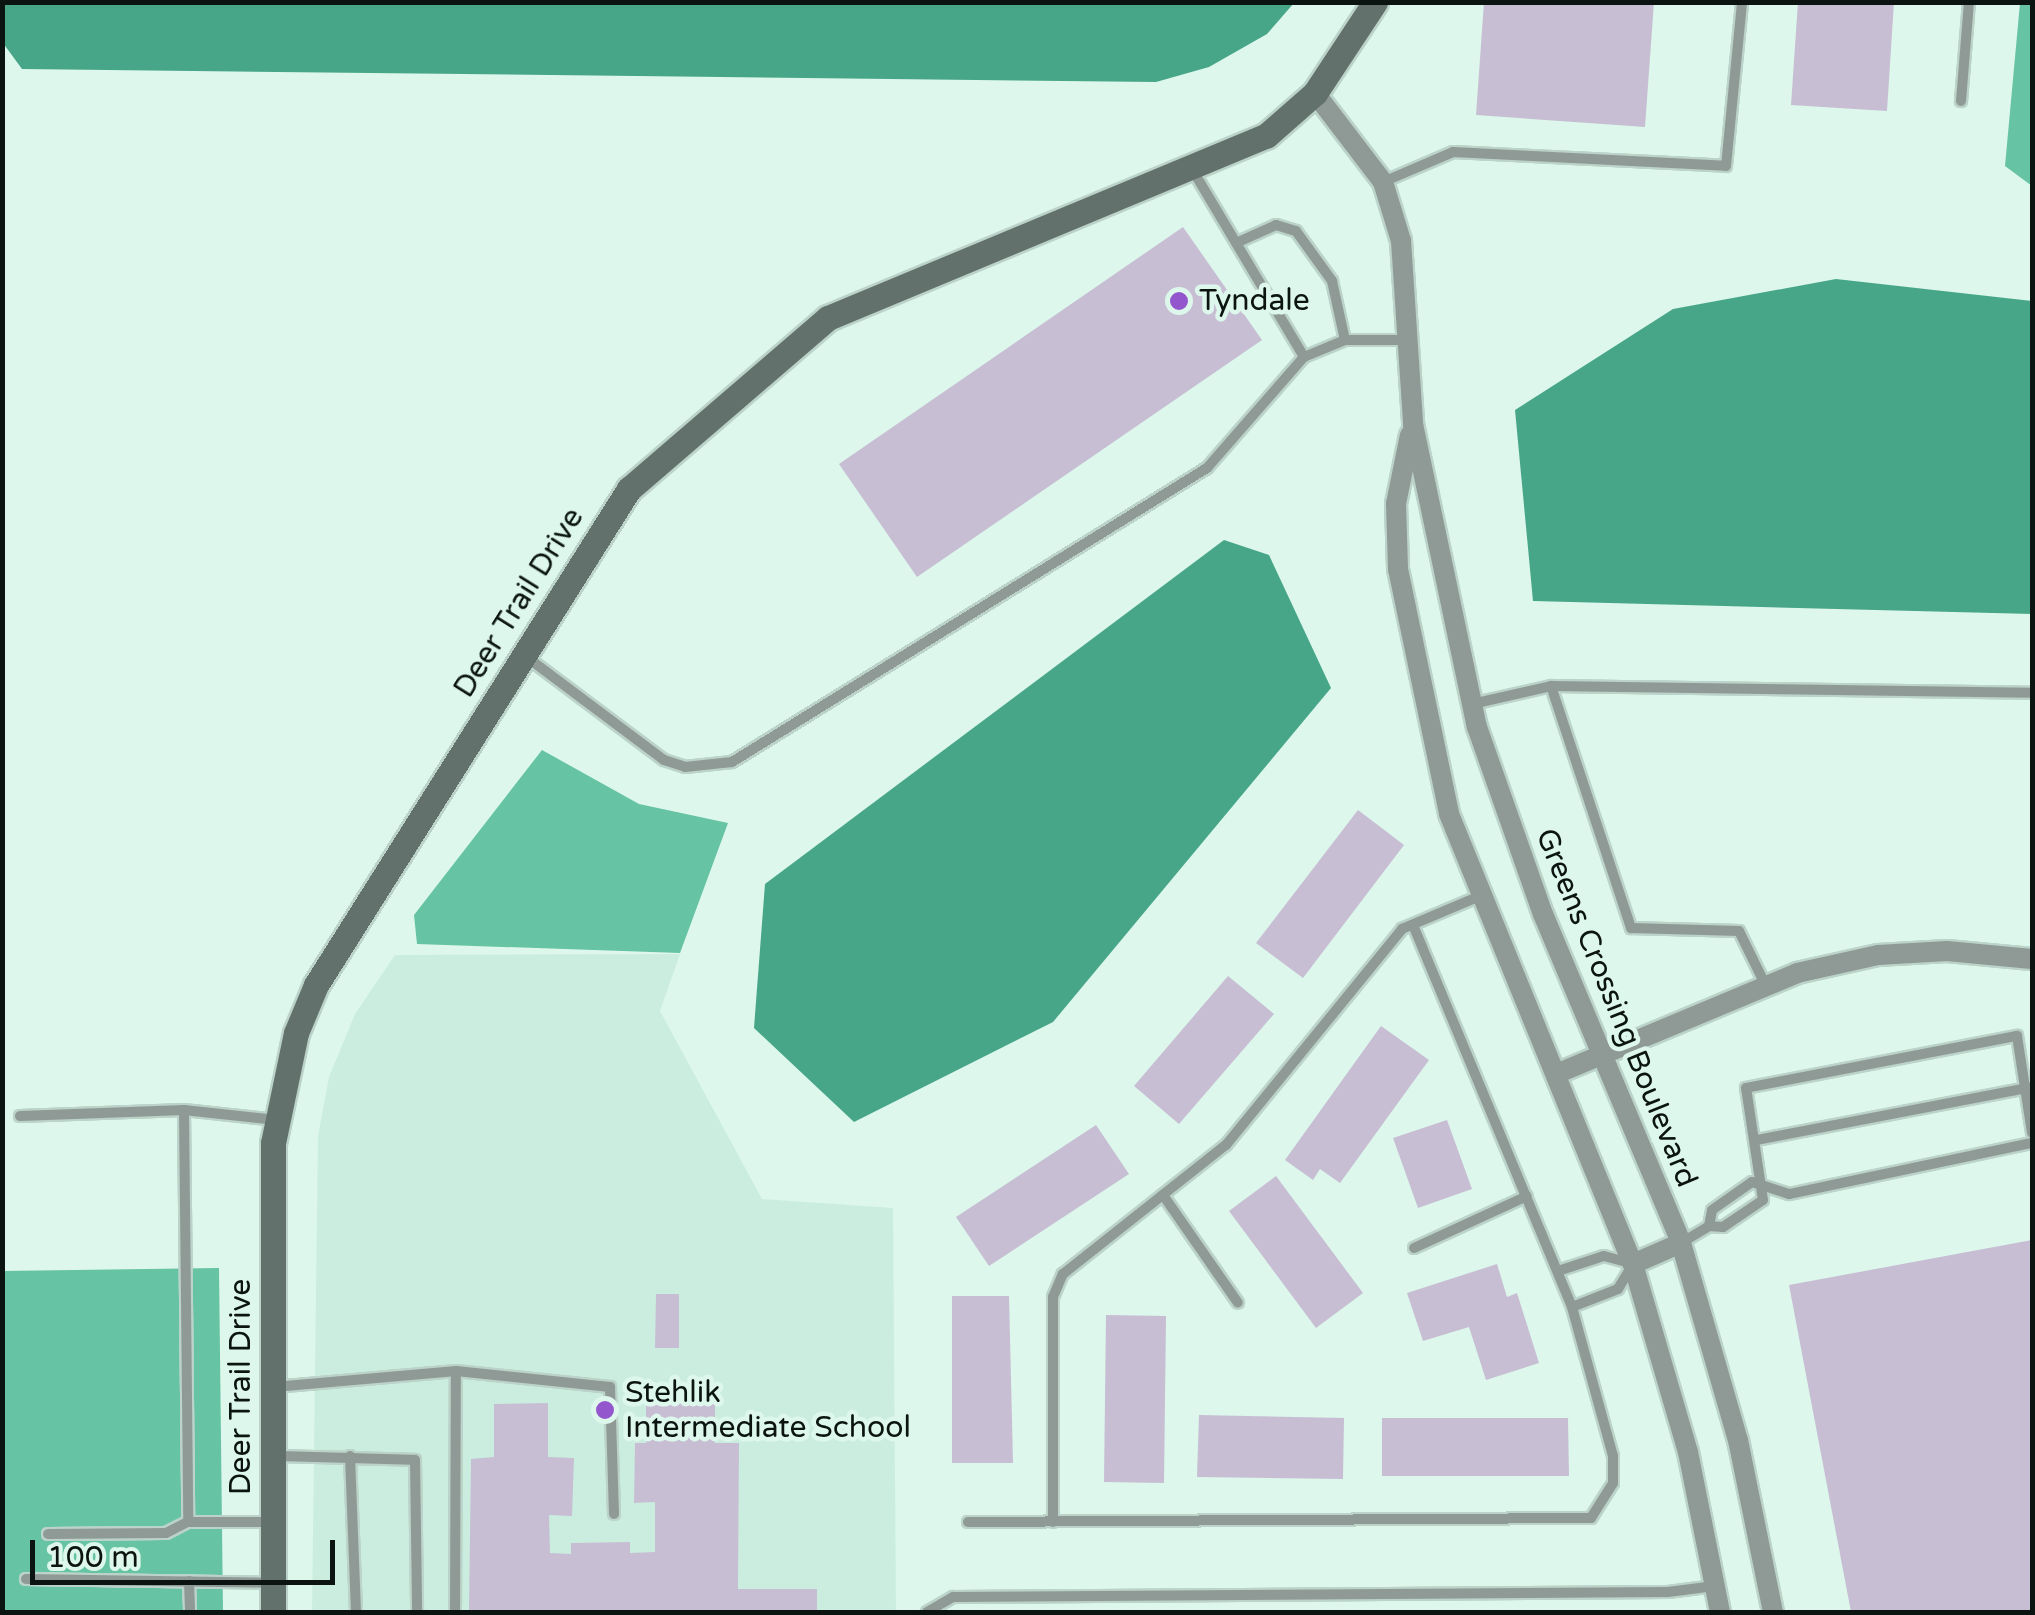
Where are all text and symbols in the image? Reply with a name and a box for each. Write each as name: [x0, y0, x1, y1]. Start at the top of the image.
place label: Tyndale: [1199, 283, 1310, 319]
marker: Tyndale: [1168, 290, 1190, 312]
street label: Deer Trail Drive: [446, 502, 592, 704]
street label: Greens Crossing Boulevard: [1528, 824, 1704, 1192]
street label: Deer Trail Drive: [223, 1279, 259, 1495]
place label: Stehlik Intermediate School: [625, 1375, 911, 1446]
marker: Stehlik Intermediate School: [594, 1399, 616, 1421]
scale bar: [35, 1520, 340, 1582]
text: 100 m: [47, 1539, 139, 1576]

